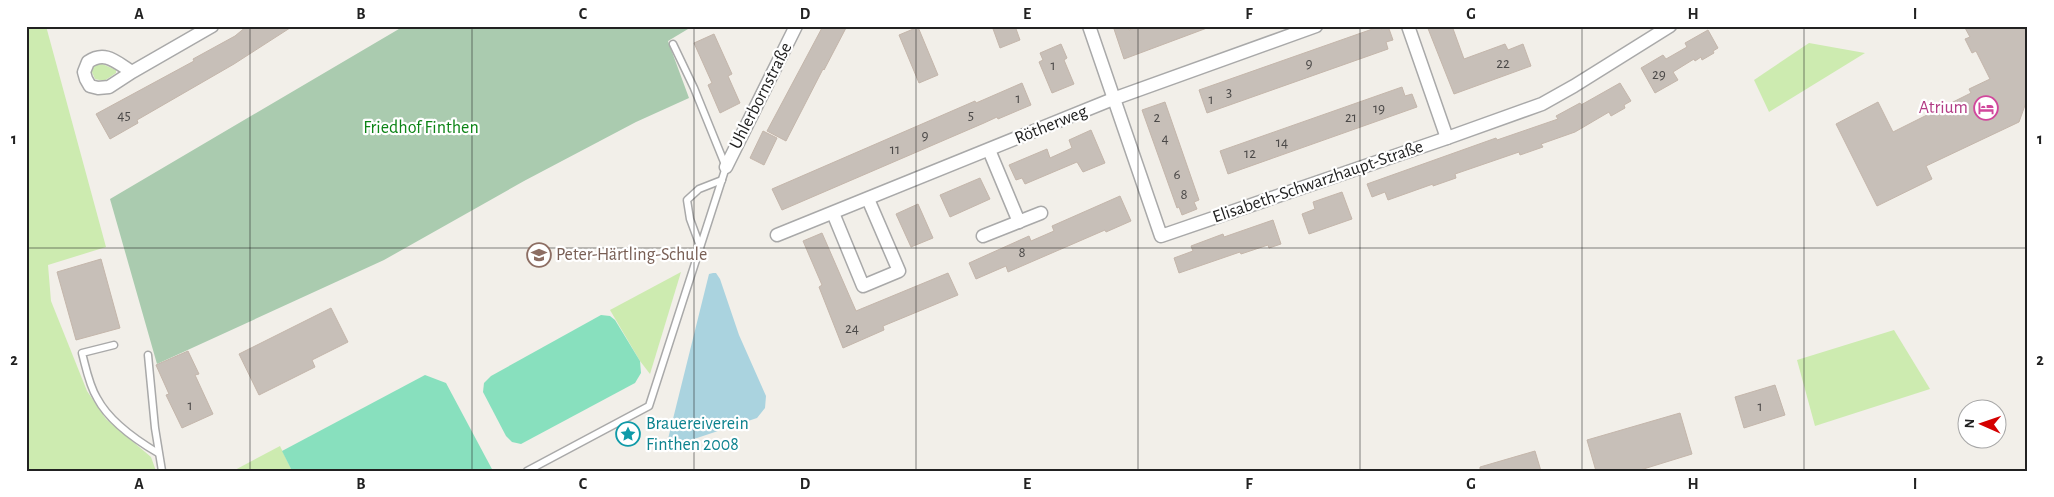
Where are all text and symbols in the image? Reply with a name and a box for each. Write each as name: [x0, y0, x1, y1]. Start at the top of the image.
text: A: [134, 6, 144, 22]
text: B: [356, 6, 366, 22]
text: C: [579, 6, 588, 22]
text: D: [800, 6, 811, 22]
text: E: [1023, 6, 1031, 22]
text: F: [1245, 6, 1253, 22]
text: G: [1466, 6, 1476, 22]
text: H: [1687, 6, 1699, 22]
text: I: [1913, 6, 1917, 22]
street label: Uhlerbornstraße: [726, 40, 796, 152]
house number: 9: [1305, 56, 1313, 71]
house number: 22: [1496, 56, 1510, 71]
house number: 1: [1050, 58, 1056, 73]
house number: 29: [1652, 67, 1666, 82]
house number: 3: [1226, 85, 1232, 100]
house number: 1: [1015, 91, 1021, 106]
house number: 1: [1208, 92, 1214, 107]
hotel icon: Atrium: [1973, 95, 1999, 121]
place label: Atrium: [1919, 99, 1968, 117]
house number: 19: [1373, 101, 1385, 116]
street label: Rötherweg: [1012, 102, 1090, 148]
house number: 45: [117, 108, 131, 123]
house number: 5: [968, 108, 974, 123]
house number: 2: [1154, 110, 1161, 125]
house number: 21: [1345, 110, 1357, 125]
park label: Friedhof Finthen: [363, 119, 479, 137]
house number: 9: [921, 128, 929, 143]
text: 1: [11, 131, 17, 147]
house number: 4: [1161, 131, 1169, 146]
text: 1: [2037, 131, 2043, 147]
house number: 14: [1276, 135, 1288, 150]
street label: Elisabeth-Schwarzhaupt-Straße: [1210, 137, 1426, 227]
house number: 11: [890, 142, 900, 157]
house number: 12: [1244, 146, 1256, 161]
house number: 6: [1173, 167, 1181, 182]
house number: 8: [1180, 187, 1188, 202]
school or university icon: Peter-Härtling-Schule: [526, 242, 552, 268]
house number: 8: [1018, 245, 1026, 260]
place label: Peter-Härtling-Schule: [556, 246, 707, 264]
house number: 24: [845, 321, 859, 336]
text: 2: [10, 352, 18, 368]
text: 2: [2036, 352, 2044, 368]
house number: 1: [187, 398, 193, 413]
house number: 1: [1757, 399, 1763, 414]
north arrow: [1956, 400, 2006, 450]
place label: Brauereiverein Finthen 2008: [646, 415, 749, 454]
text: N: [1963, 418, 1977, 429]
place icon: Brauereiverein Finthen 2008: [615, 421, 641, 447]
text: A: [134, 476, 144, 492]
text: B: [356, 476, 366, 492]
text: C: [579, 476, 588, 492]
text: D: [800, 476, 811, 492]
text: E: [1023, 476, 1031, 492]
text: F: [1245, 476, 1253, 492]
text: G: [1466, 476, 1476, 492]
text: H: [1687, 476, 1699, 492]
text: I: [1913, 476, 1917, 492]

